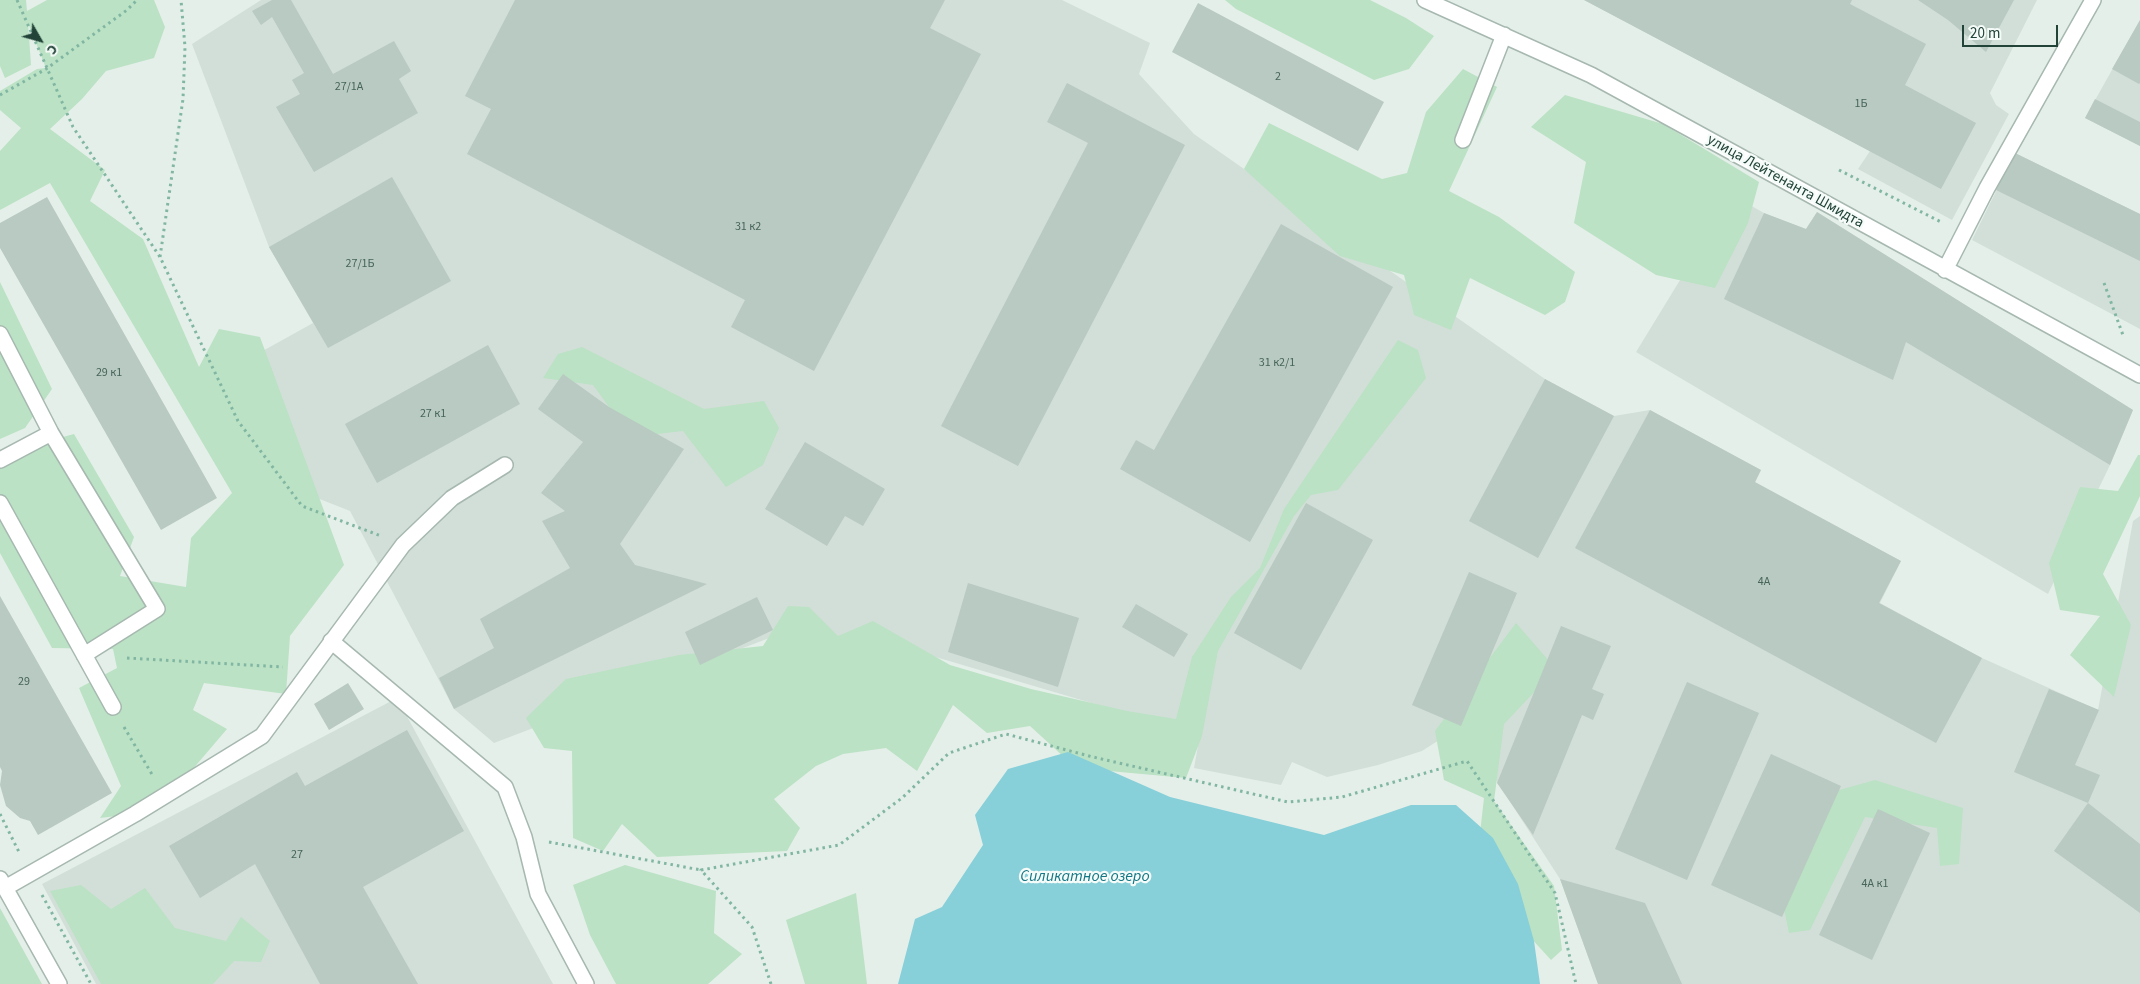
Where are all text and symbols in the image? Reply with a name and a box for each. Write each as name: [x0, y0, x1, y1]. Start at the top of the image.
north arrow: [15, 15, 65, 65]
scale bar: [1965, 15, 2061, 47]
text: 20 m: [1970, 23, 2000, 44]
text: С: [41, 40, 62, 59]
house number: 2: [1275, 70, 1281, 84]
house number: 27/1А: [335, 80, 363, 94]
house number: 1Б: [1855, 97, 1867, 111]
street label: улица Лейтенанта Шмидта: [1703, 131, 1867, 233]
house number: 31 к2: [735, 220, 761, 234]
house number: 27/1Б: [345, 257, 375, 271]
house number: 31 к2/1: [1259, 356, 1295, 370]
house number: 29 к1: [96, 366, 122, 380]
house number: 27 к1: [420, 407, 446, 421]
house number: 4А: [1758, 575, 1770, 589]
house number: 29: [18, 675, 30, 689]
house number: 27: [291, 848, 303, 862]
water label: Силикатное озеро: [1020, 867, 1150, 887]
house number: 4А к1: [1862, 877, 1888, 891]

